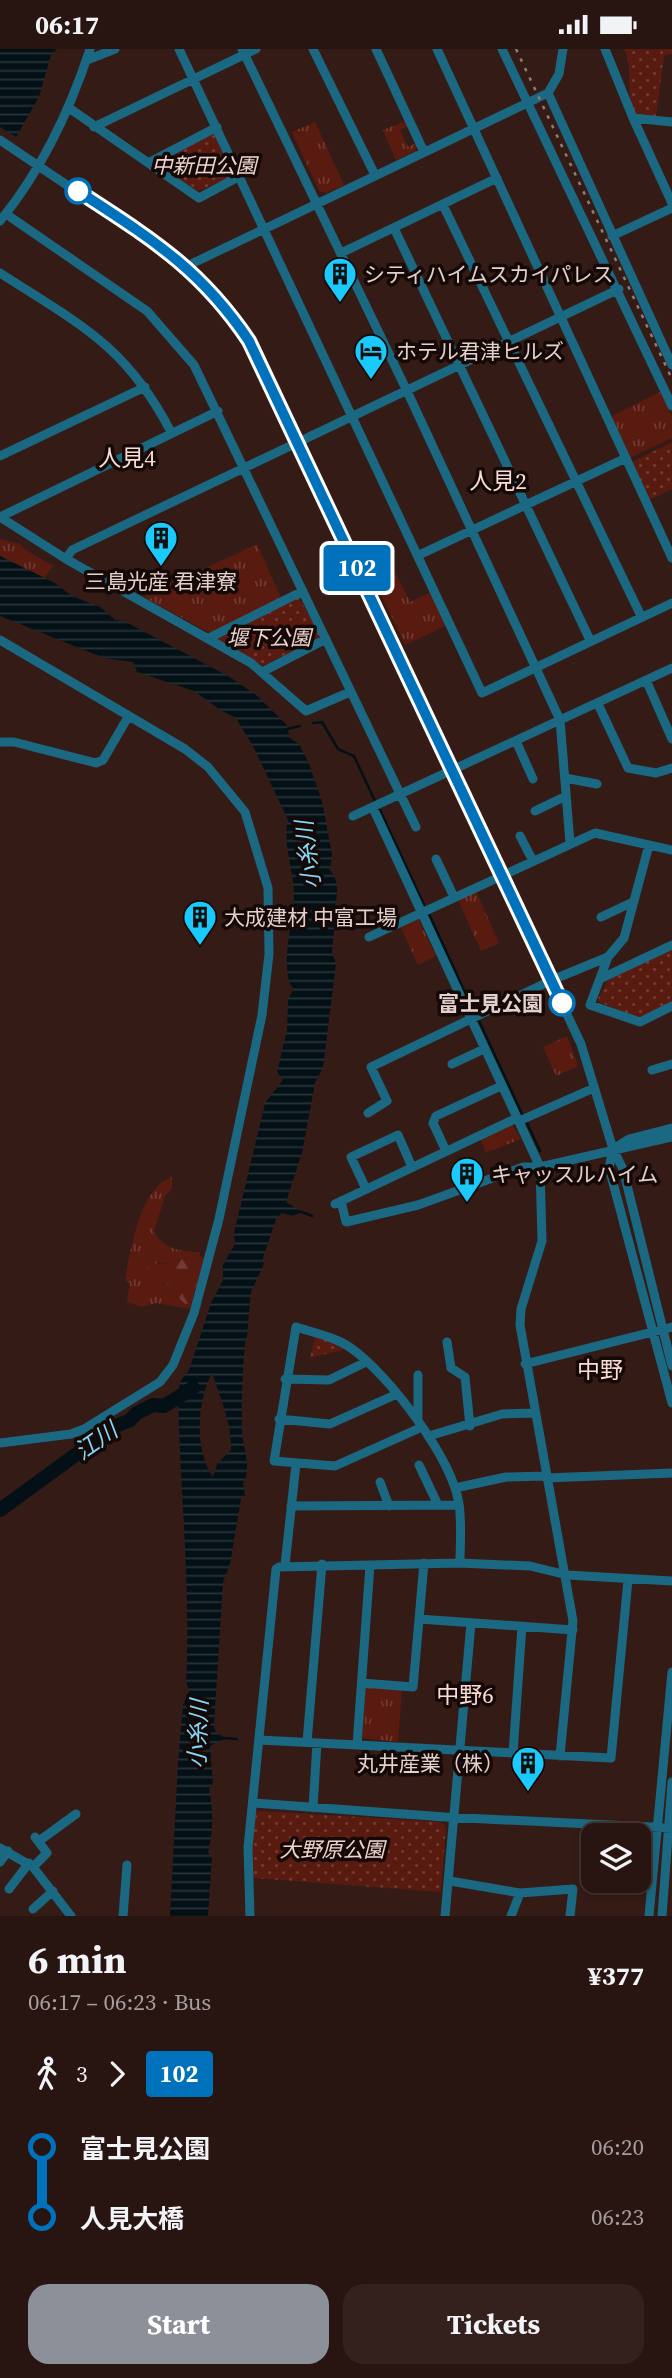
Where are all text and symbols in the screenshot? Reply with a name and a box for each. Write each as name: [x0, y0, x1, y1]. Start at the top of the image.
text: 06:17: [35, 7, 99, 43]
park label: 中新田公園: [152, 151, 259, 180]
unlabelled marker: [65, 178, 91, 204]
building icon: シティハイムスカイパレス: [321, 255, 359, 304]
place label: シティハイムスカイパレス: [364, 260, 613, 289]
hotel icon: ホテル君津ヒルズ: [352, 332, 390, 381]
place label: ホテル君津ヒルズ: [396, 337, 564, 366]
district label: 人見4: [98, 442, 156, 474]
district label: 人見2: [469, 465, 527, 497]
building icon: 三島光産 君津寮: [142, 519, 180, 568]
line badge: 102: [317, 545, 397, 591]
text: 102: [337, 551, 377, 584]
place label: 三島光産 君津寮: [85, 567, 237, 596]
park label: 堰下公園: [227, 623, 314, 652]
water label: 小糸川: [288, 816, 328, 891]
building icon: 大成建材 中富工場: [181, 898, 219, 947]
place label: 大成建材 中富工場: [224, 903, 397, 932]
place label: 富士見公園: [438, 989, 543, 1018]
marker: 富士見公園: [549, 990, 575, 1016]
building icon: キャッスルハイム: [448, 1155, 486, 1204]
place label: キャッスルハイム: [491, 1160, 658, 1189]
district label: 中野: [577, 1354, 623, 1386]
water label: 江川: [68, 1413, 126, 1467]
district label: 中野6: [436, 1679, 494, 1711]
water label: 小糸川: [181, 1696, 215, 1769]
building icon: 丸井産業（株）: [509, 1744, 547, 1793]
place label: 丸井産業（株）: [357, 1749, 504, 1778]
map controls: [581, 1823, 651, 1893]
button: layers: [581, 1823, 651, 1893]
park label: 大野原公園: [280, 1835, 387, 1864]
text: 6 min: [28, 1934, 127, 1986]
text: ¥377: [588, 1958, 644, 1994]
text: 06:17 – 06:23 · Bus: [28, 1986, 211, 2018]
icon: walk: [28, 2055, 66, 2093]
icon: forward: [98, 2055, 136, 2093]
text: 102: [160, 2057, 199, 2090]
text: 3: [76, 2058, 88, 2090]
text: 富士見公園: [80, 2131, 210, 2167]
text: 06:20: [591, 2131, 644, 2163]
text: 人見大橋: [80, 2201, 184, 2237]
text: 06:23: [591, 2201, 644, 2233]
button: Start: [28, 2284, 329, 2364]
button: Tickets: [343, 2284, 644, 2364]

